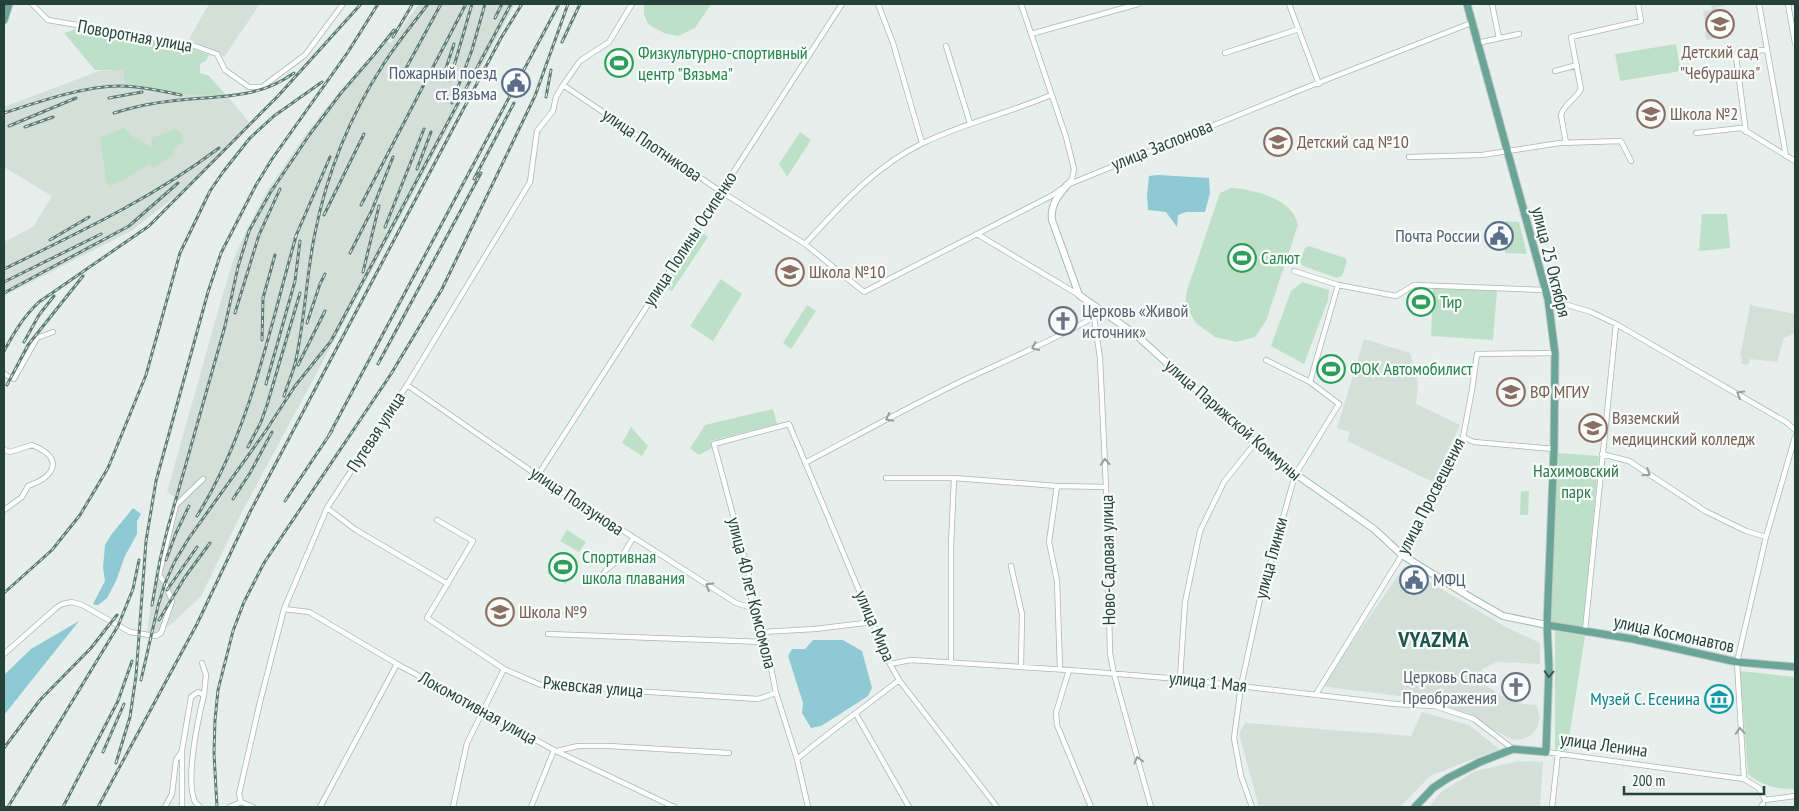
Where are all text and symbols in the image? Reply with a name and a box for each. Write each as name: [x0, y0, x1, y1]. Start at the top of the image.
school or university icon: Детский сад "Чебурашка": [1705, 9, 1735, 39]
street label: Поворотная улица: [76, 14, 194, 57]
place label: Детский сад "Чебурашка": [1680, 40, 1760, 84]
place label: Физкультурно-спортивный центр "Вязьма": [638, 41, 808, 85]
sports icon: Физкультурно-спортивный центр "Вязьма": [604, 48, 634, 78]
place label: Пожарный поезд ст. Вязьма: [389, 61, 497, 105]
public building icon: Пожарный поезд ст. Вязьма: [501, 68, 531, 98]
school or university icon: Школа №2: [1636, 99, 1666, 129]
place label: Школа №2: [1670, 102, 1738, 125]
street label: улица Плотникова: [598, 103, 707, 186]
street label: улица Заслонова: [1108, 114, 1216, 175]
school or university icon: Детский сад №10: [1263, 127, 1293, 157]
place label: Детский сад №10: [1297, 130, 1409, 153]
street label: улица Полины Осипенко: [637, 167, 742, 311]
street label: улица 25 Октября: [1527, 204, 1576, 319]
public building icon: Почта России: [1484, 221, 1514, 251]
place label: Почта России: [1395, 224, 1480, 247]
sports icon: Салют: [1227, 243, 1257, 273]
place label: Салют: [1261, 246, 1300, 269]
school or university icon: Школа №10: [775, 257, 805, 287]
place label: Школа №10: [809, 260, 886, 283]
sports icon: Тир: [1406, 287, 1436, 317]
place label: Тир: [1440, 290, 1462, 313]
place label: Церковь «Живой источник»: [1082, 299, 1188, 343]
church icon: Церковь «Живой источник»: [1048, 306, 1078, 336]
one-way arrow: [1031, 341, 1040, 351]
street label: улица Парижской Коммуны: [1160, 354, 1307, 485]
sports icon: ФОК Автомобилист: [1316, 354, 1346, 384]
place label: ФОК Автомобилист: [1350, 357, 1473, 380]
school or university icon: ВФ МГИУ: [1496, 377, 1526, 407]
place label: ВФ МГИУ: [1530, 380, 1590, 403]
street label: Путевая улица: [341, 387, 410, 476]
one-way arrow: [1736, 391, 1745, 401]
place label: Вяземский медицинский колледж: [1612, 406, 1755, 450]
one-way arrow: [885, 412, 894, 422]
school or university icon: Вяземский медицинский колледж: [1578, 413, 1608, 443]
street label: улица Просвещения: [1391, 434, 1470, 558]
one-way arrow: [1099, 457, 1110, 465]
park label: Нахимовский парк: [1533, 459, 1619, 503]
street label: улица Ползунова: [526, 461, 629, 540]
one-way arrow: [1641, 467, 1650, 476]
street label: Ново-Садовая улица: [1095, 494, 1120, 626]
street label: улица 40 лет Комсомола: [723, 515, 782, 671]
street label: улица Глинки: [1249, 515, 1292, 601]
place label: Спортивная школа плавания: [582, 545, 685, 589]
sports icon: Спортивная школа плавания: [548, 552, 578, 582]
public building icon: МФЦ: [1399, 565, 1429, 595]
place label: МФЦ: [1433, 568, 1466, 591]
one-way arrow: [705, 583, 714, 592]
street label: улица Мира: [850, 587, 901, 665]
school or university icon: Школа №9: [485, 597, 515, 627]
place label: Школа №9: [519, 600, 587, 623]
street label: улица Космонавтов: [1612, 609, 1737, 658]
district label: VYAZMA: [1397, 625, 1470, 653]
street label: Локомотивная улица: [414, 665, 542, 750]
place label: Церковь Спаса Преображения: [1402, 665, 1497, 709]
street label: улица 1 Мая: [1168, 666, 1248, 697]
one-way arrow: [1544, 670, 1554, 678]
street label: Ржевская улица: [542, 671, 644, 702]
church icon: Церковь Спаса Преображения: [1501, 672, 1531, 702]
museum icon: Музей С. Есенина: [1704, 684, 1734, 714]
place label: Музей С. Есенина: [1590, 687, 1700, 710]
one-way arrow: [1735, 726, 1746, 734]
street label: улица Ленина: [1559, 727, 1649, 762]
one-way arrow: [1134, 757, 1144, 765]
scale bar: [1624, 764, 1764, 796]
text: 200 m: [1632, 771, 1665, 790]

